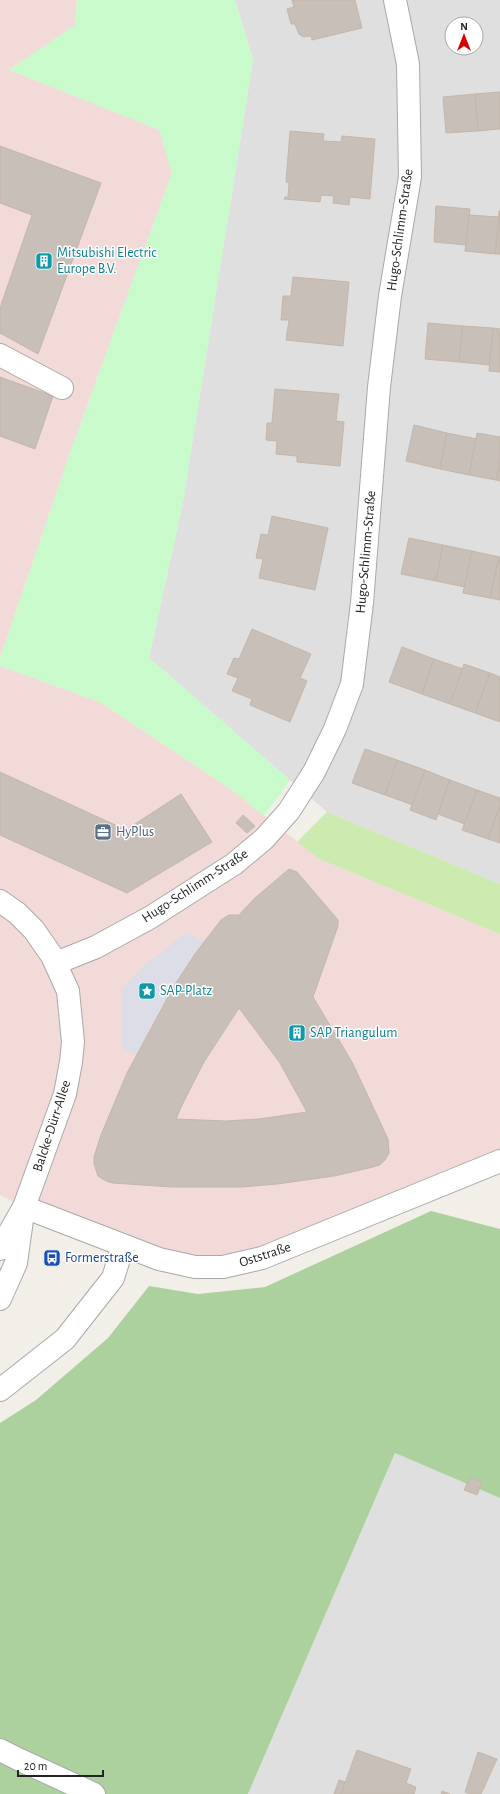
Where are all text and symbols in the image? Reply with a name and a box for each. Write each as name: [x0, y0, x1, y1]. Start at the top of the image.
north arrow: [444, 16, 484, 56]
text: N: [460, 21, 468, 32]
street label: Hugo-Schlimm-Straße: [385, 168, 415, 292]
place label: Mitsubishi Electric Europe B.V.: [57, 246, 157, 276]
building icon: Mitsubishi Electric Europe B.V.: [34, 251, 54, 271]
street label: Hugo-Schlimm-Straße: [354, 490, 378, 614]
office icon: HyPlus: [93, 822, 113, 842]
place label: HyPlus: [116, 825, 154, 839]
street label: Hugo-Schlimm-Straße: [140, 847, 250, 925]
place icon: SAP-Platz: [137, 981, 157, 1001]
place label: SAP-Platz: [160, 984, 213, 998]
building icon: SAP Triangulum: [287, 1023, 307, 1043]
place label: SAP Triangulum: [310, 1026, 397, 1040]
street label: Balcke-Dürr-Allee: [31, 1078, 73, 1174]
street label: Oststraße: [238, 1240, 292, 1270]
bus stop icon: Formerstraße: [42, 1248, 62, 1268]
place label: Formerstraße: [65, 1251, 139, 1265]
scale bar: [18, 1752, 103, 1778]
text: 20 m: [24, 1760, 47, 1772]

